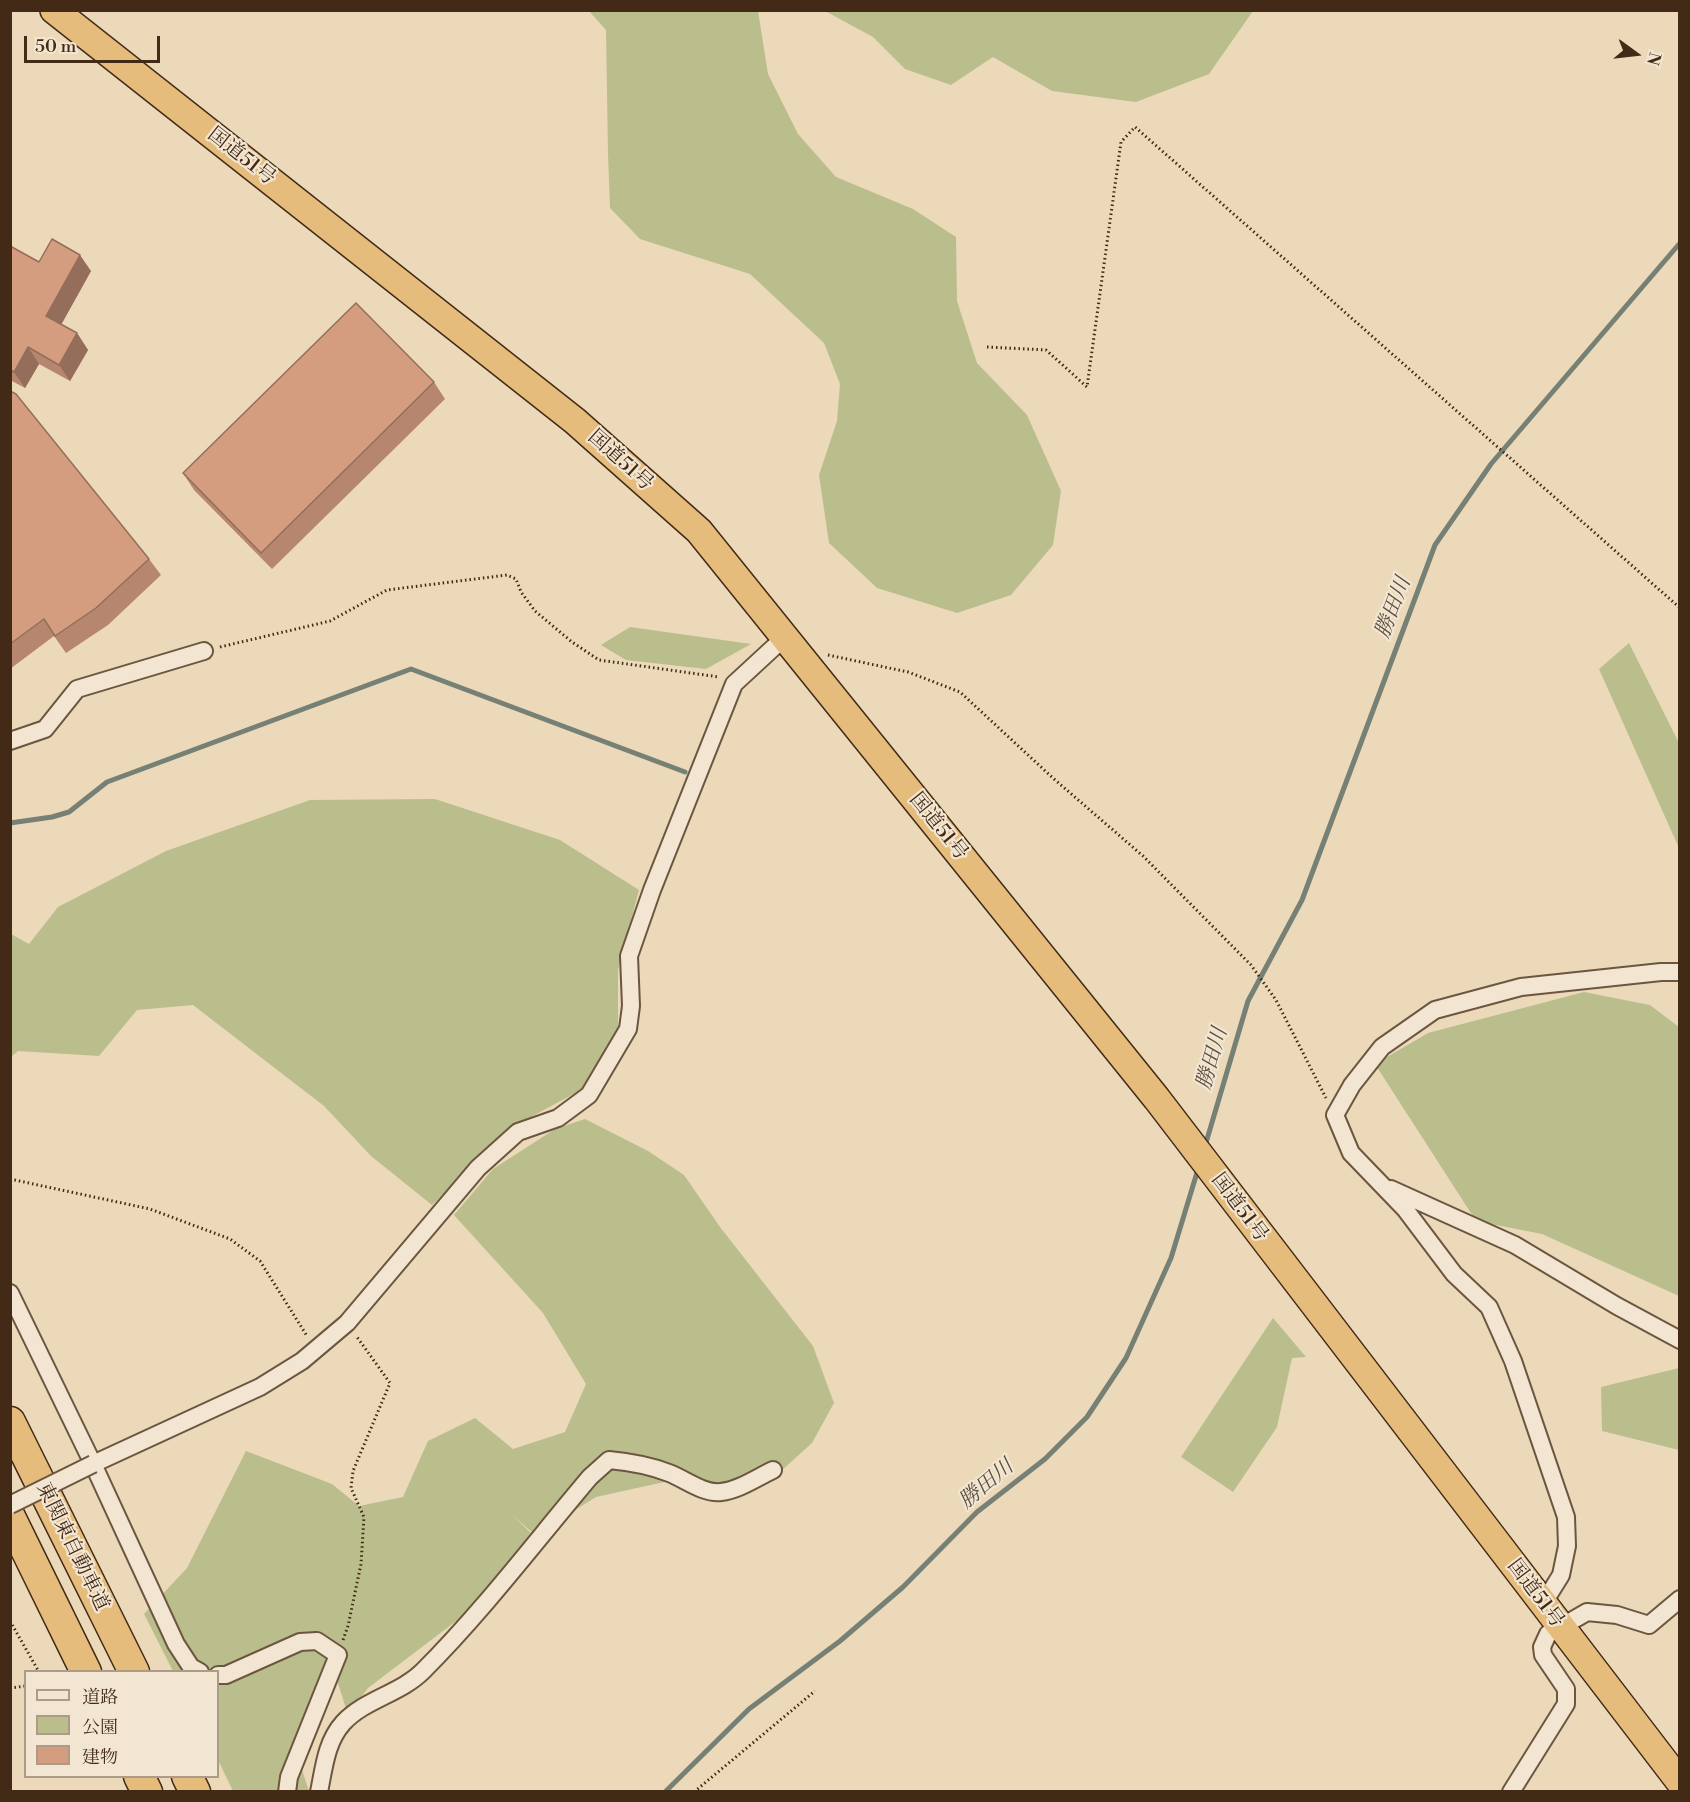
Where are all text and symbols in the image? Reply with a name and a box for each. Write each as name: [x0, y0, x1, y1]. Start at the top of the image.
scale bar: [27, 24, 164, 62]
north arrow: [1606, 24, 1666, 84]
text: 50 m: [35, 35, 76, 58]
text: N: [1642, 50, 1665, 67]
street label: 国道51号: [202, 123, 280, 191]
street label: 国道51号: [582, 425, 658, 497]
water label: 勝田川: [1371, 574, 1417, 642]
street label: 国道51号: [904, 789, 972, 865]
water label: 勝田川: [1192, 1025, 1234, 1093]
street label: 国道51号: [1205, 1169, 1273, 1247]
water label: 勝田川: [955, 1455, 1019, 1515]
street label: 東関東自動車道: [31, 1479, 113, 1615]
street label: 国道51号: [1501, 1555, 1569, 1633]
legend: [24, 1670, 219, 1778]
text: 道路: [82, 1686, 118, 1709]
text: 公園: [82, 1716, 118, 1739]
text: 建物: [82, 1746, 118, 1769]

